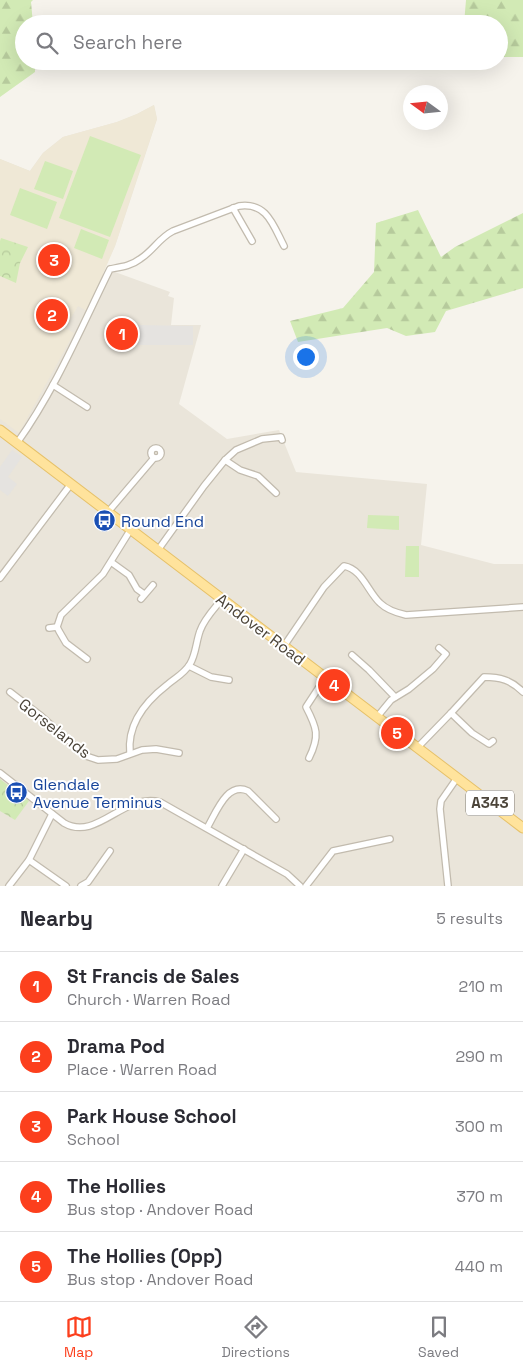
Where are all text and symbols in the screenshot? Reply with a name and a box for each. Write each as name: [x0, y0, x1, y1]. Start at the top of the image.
search box: [15, 15, 508, 70]
icon: search: [33, 29, 61, 57]
text: Search here: [73, 30, 183, 55]
north arrow: [403, 85, 448, 130]
pin: 3: [38, 241, 70, 279]
pin: 2: [36, 296, 68, 334]
pin: 1: [106, 315, 138, 353]
your location: [293, 344, 319, 370]
bus stop icon: Round End: [93, 509, 117, 533]
place label: Round End: [121, 511, 204, 532]
street label: Andover Road: [212, 589, 310, 670]
pin: 4: [318, 666, 350, 704]
street label: Gorselands: [14, 694, 95, 763]
pin: 5: [381, 714, 413, 752]
place label: Glendale Avenue Terminus: [33, 774, 162, 813]
bus stop icon: Glendale Avenue Terminus: [5, 781, 29, 805]
road number: A343: [466, 790, 514, 816]
text: Nearby: [20, 905, 93, 932]
text: 5 results: [436, 908, 503, 929]
text: St Francis de Sales: [67, 964, 239, 989]
text: 1: [32, 976, 40, 997]
text: 210 m: [459, 976, 503, 997]
text: Church · Warren Road: [67, 989, 230, 1010]
text: Drama Pod: [67, 1034, 165, 1059]
text: 2: [31, 1046, 41, 1067]
text: 290 m: [455, 1046, 503, 1067]
text: Place · Warren Road: [67, 1059, 217, 1080]
text: Park House School: [67, 1104, 237, 1129]
text: 3: [31, 1116, 41, 1137]
text: 300 m: [455, 1116, 503, 1137]
text: School: [67, 1129, 120, 1150]
text: The Hollies: [67, 1174, 166, 1199]
text: 4: [31, 1186, 41, 1207]
text: 370 m: [456, 1186, 503, 1207]
text: Bus stop · Andover Road: [67, 1199, 253, 1220]
text: The Hollies (Opp): [67, 1244, 222, 1269]
text: 5: [31, 1256, 41, 1277]
text: 440 m: [455, 1256, 503, 1277]
text: Bus stop · Andover Road: [67, 1269, 253, 1290]
tab: Map: [64, 1313, 93, 1361]
tab: Directions: [221, 1313, 290, 1361]
tab: Saved: [418, 1313, 459, 1361]

